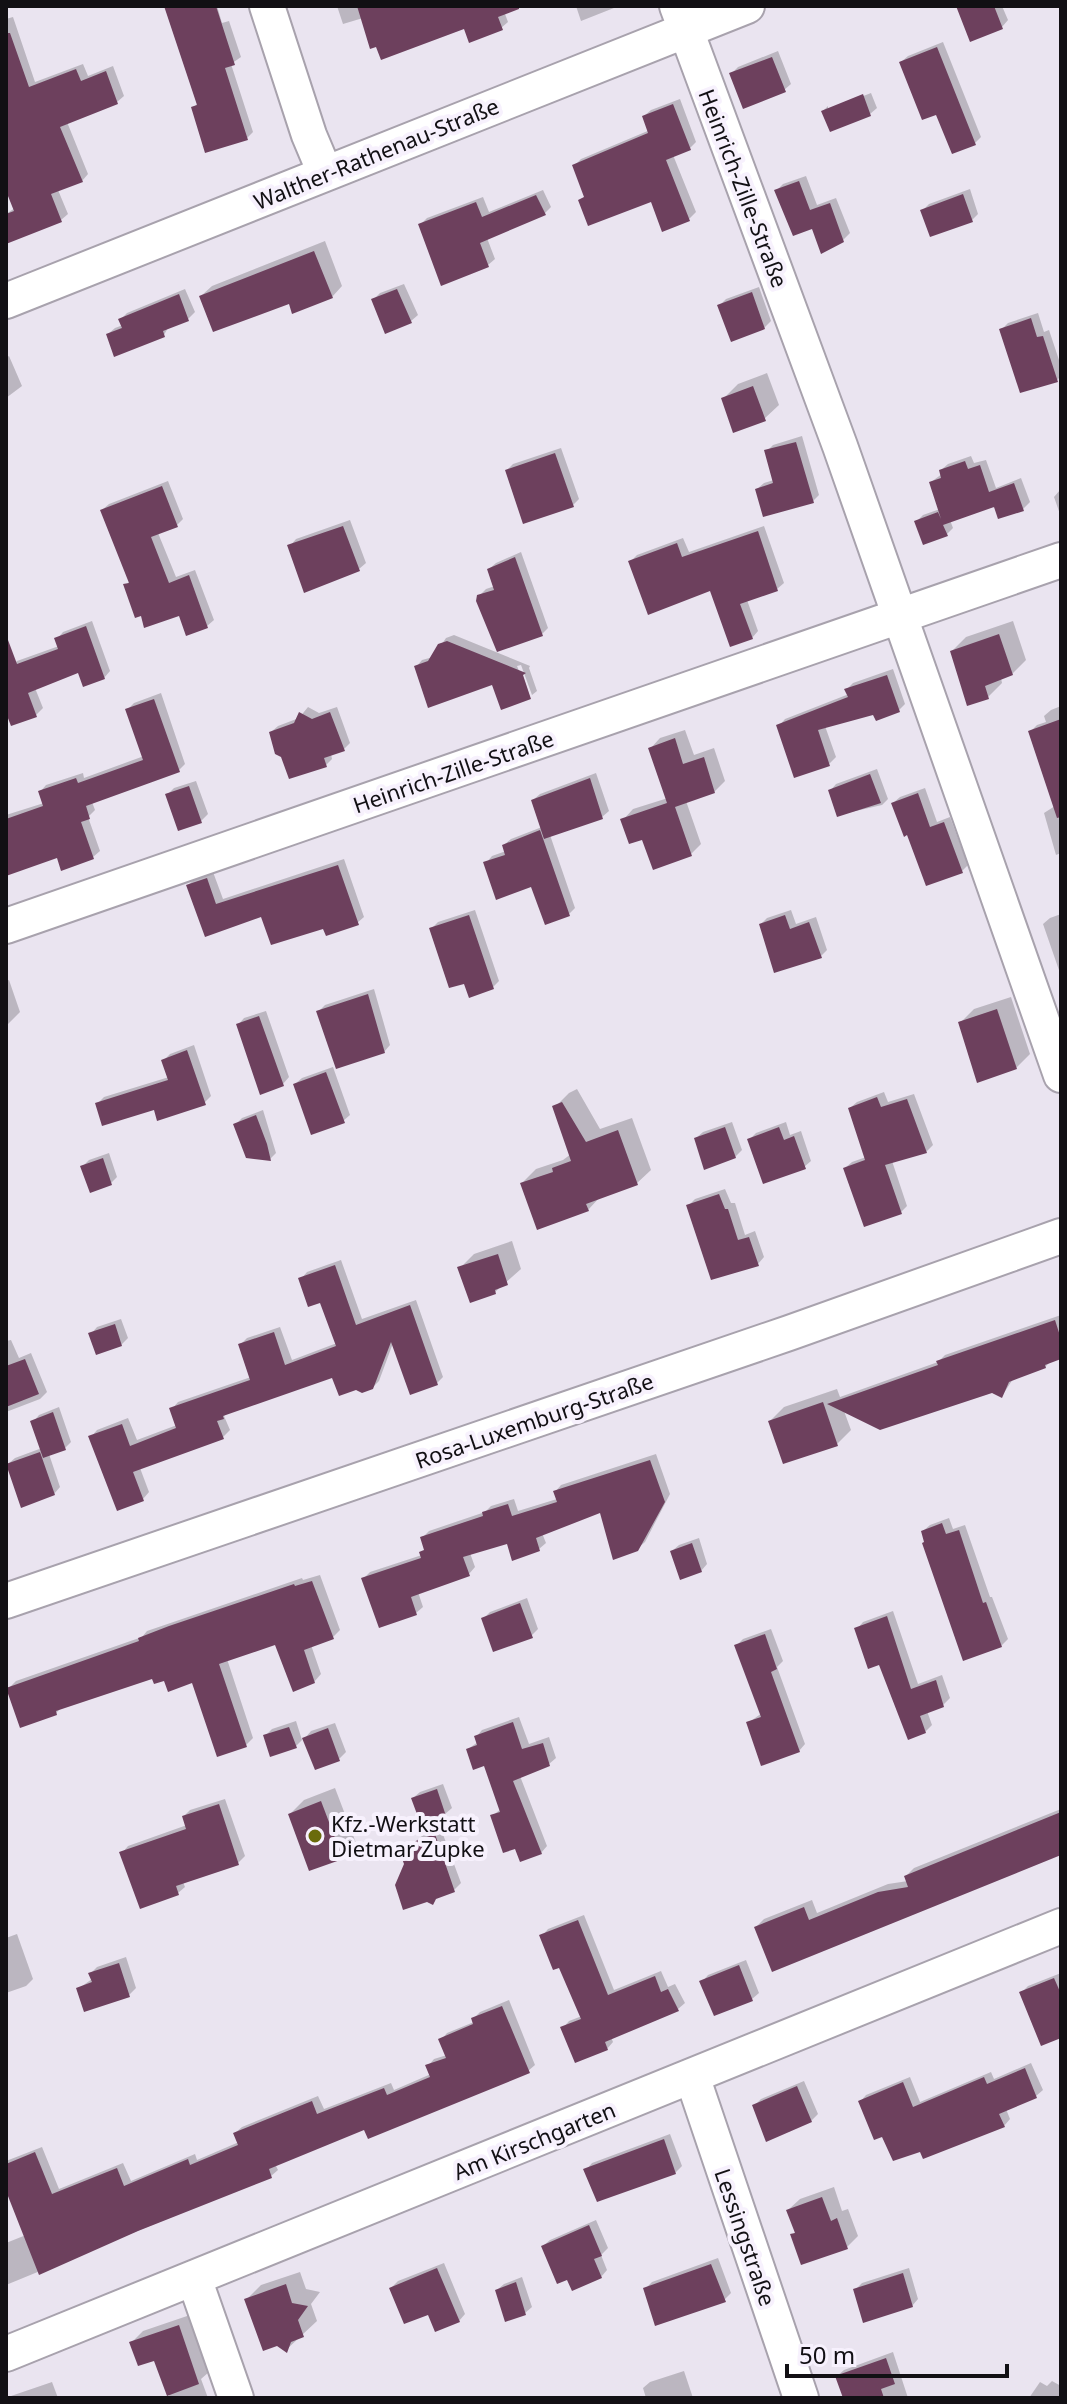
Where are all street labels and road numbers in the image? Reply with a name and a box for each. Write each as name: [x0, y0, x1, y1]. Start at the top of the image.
street label: Heinrich-Zille-Straße: [692, 84, 796, 292]
street label: Walther-Rathenau-Straße: [249, 90, 503, 216]
street label: Heinrich-Zille-Straße: [349, 723, 557, 819]
street label: Rosa-Luxemburg-Straße: [411, 1365, 657, 1475]
street label: Am Kirschgarten: [448, 2094, 620, 2186]
street label: Lessingstraße: [708, 2164, 784, 2310]

